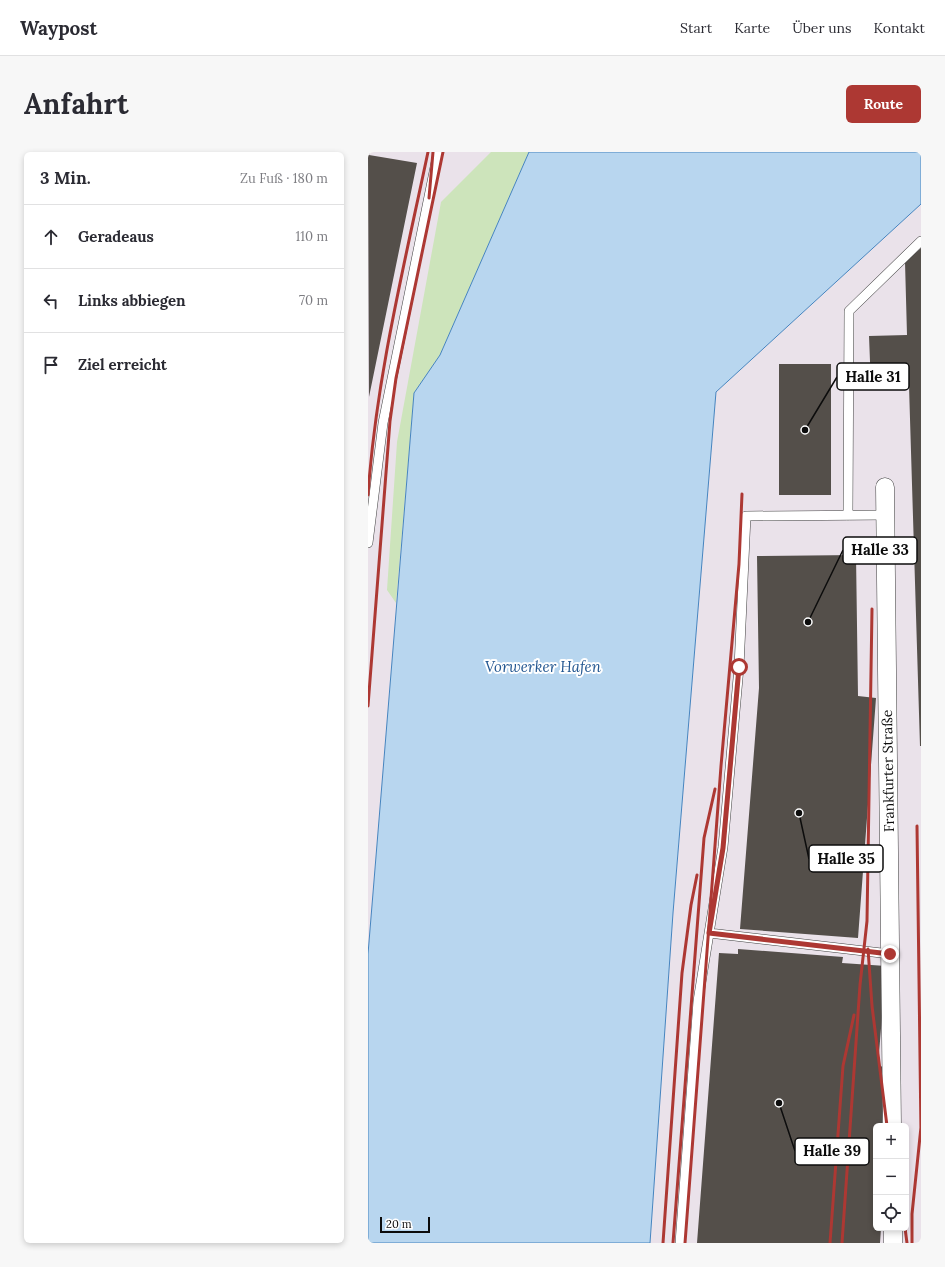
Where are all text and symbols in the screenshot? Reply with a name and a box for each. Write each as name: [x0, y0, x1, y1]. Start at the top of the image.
text: Waypost: [20, 16, 97, 40]
text: Start: [680, 19, 712, 37]
text: Karte: [734, 19, 770, 37]
text: Über uns: [792, 19, 852, 37]
text: Kontakt: [874, 19, 925, 37]
button: Route: [846, 85, 921, 123]
text: Anfahrt: [24, 86, 128, 122]
text: 3 Min.: [40, 167, 91, 189]
text: Zu Fuß · 180 m: [240, 170, 328, 187]
icon: ahead: [40, 226, 62, 248]
text: Geradeaus: [78, 227, 154, 246]
text: 110 m: [295, 228, 328, 245]
icon: left: [40, 290, 62, 312]
text: Links abbiegen: [78, 291, 186, 310]
text: 70 m: [299, 292, 328, 309]
icon: arrive: [40, 354, 62, 376]
text: Ziel erreicht: [78, 355, 167, 374]
callout: Halle 31: [837, 363, 909, 390]
text: Halle 31: [845, 367, 901, 386]
callout: Halle 33: [843, 537, 917, 564]
text: Halle 33: [851, 540, 909, 559]
water label: Vorwerker Hafen: [485, 657, 602, 676]
route start: [730, 658, 748, 676]
street label: Frankfurter Straße: [878, 709, 898, 832]
callout: Halle 35: [809, 845, 883, 872]
text: Halle 35: [817, 849, 875, 868]
route end: [881, 945, 899, 963]
map controls: [873, 1123, 909, 1231]
button: +: [873, 1123, 909, 1159]
callout: Halle 39: [795, 1138, 869, 1165]
text: Halle 39: [803, 1141, 861, 1160]
button: −: [873, 1159, 909, 1195]
button: locate: [873, 1195, 909, 1231]
scale bar: [380, 1215, 430, 1234]
text: 20 m: [386, 1217, 411, 1231]

